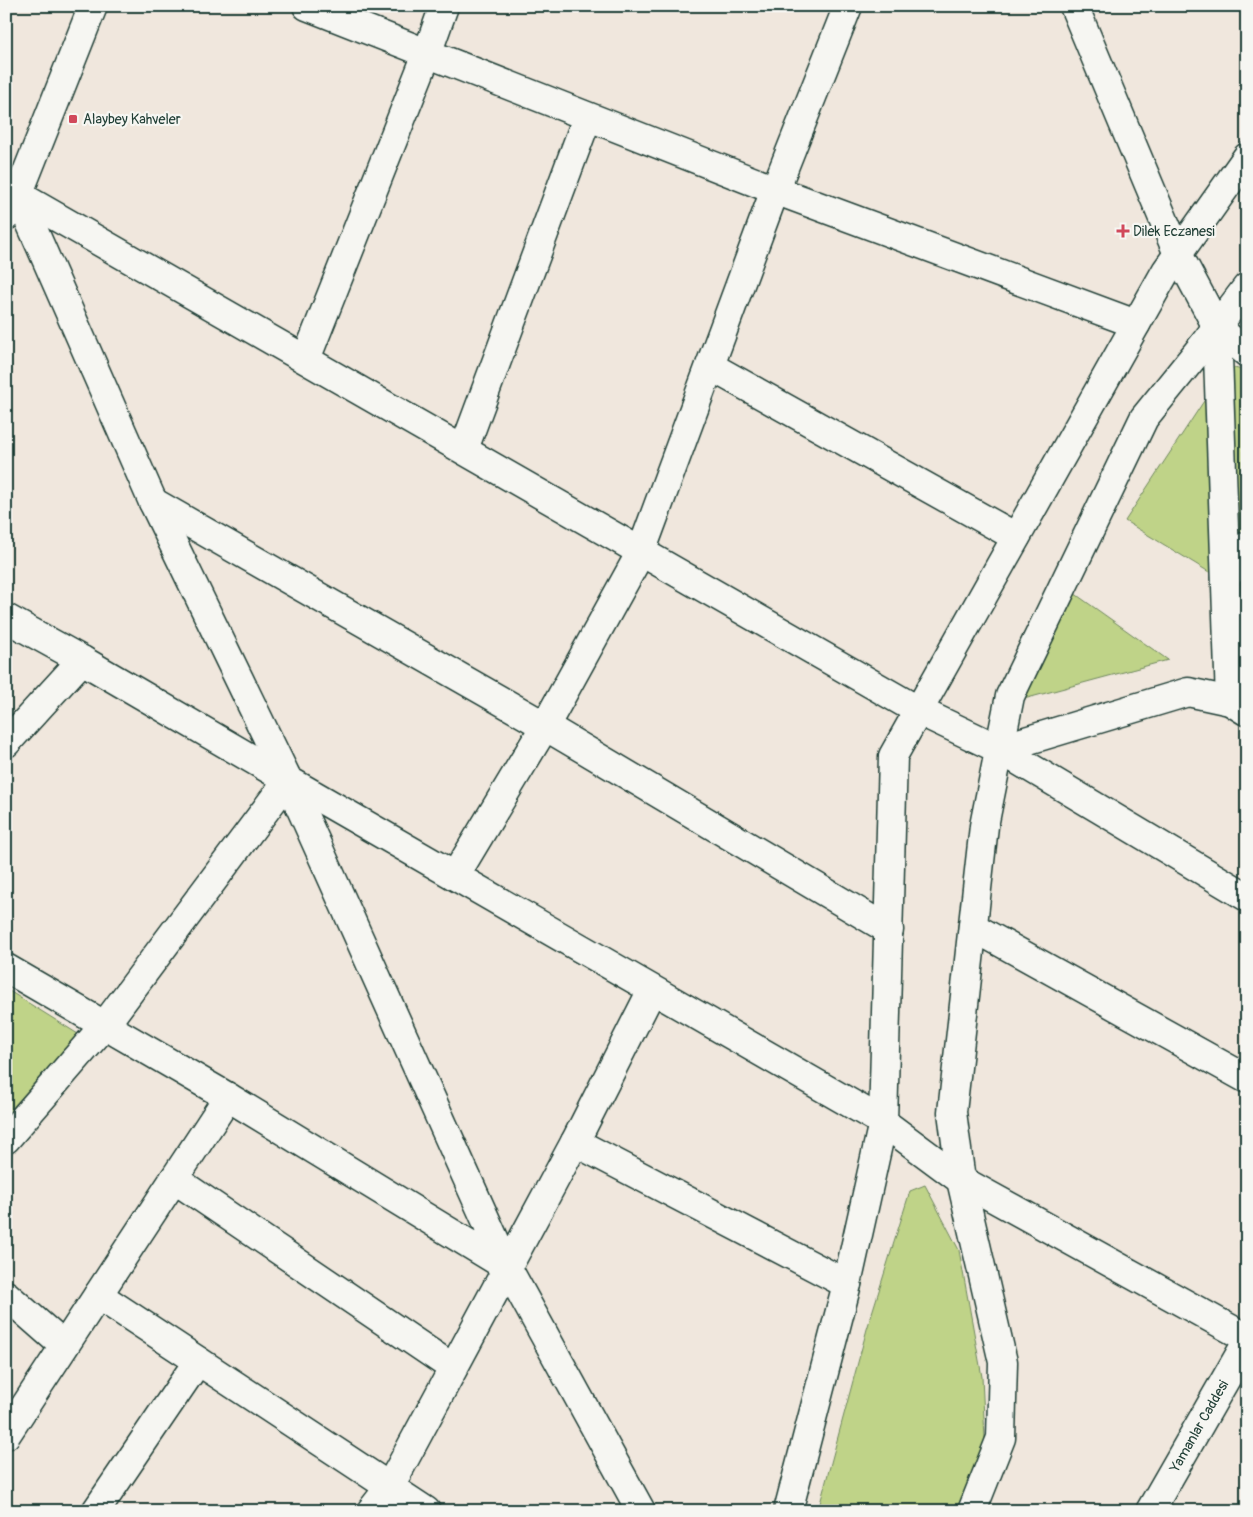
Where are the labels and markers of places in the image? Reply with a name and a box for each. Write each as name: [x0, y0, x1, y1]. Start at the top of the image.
place label: Alaybey Kahveler: [83, 111, 181, 128]
marker: Alaybey Kahveler: [67, 113, 79, 125]
place label: Dilek Eczanesi: [1133, 223, 1215, 240]
marker: Dilek Eczanesi: [1117, 225, 1129, 237]

